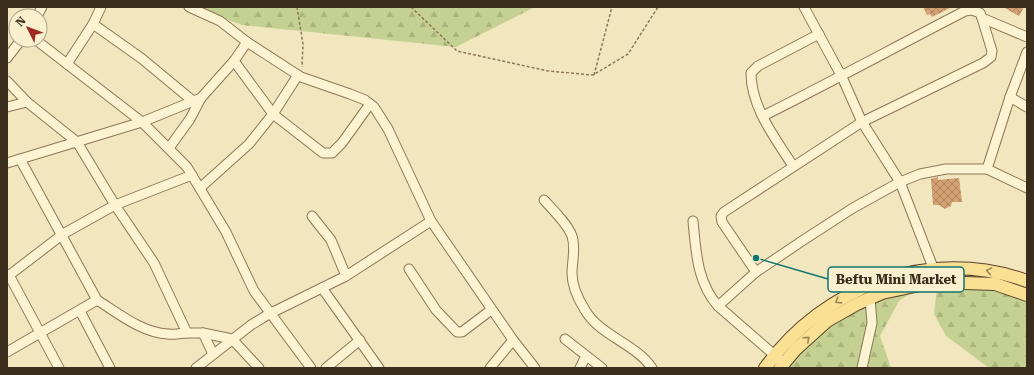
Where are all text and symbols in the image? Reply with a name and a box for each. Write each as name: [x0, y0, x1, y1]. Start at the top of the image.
north arrow: [8, 8, 48, 48]
text: N: [13, 14, 29, 29]
callout: Beftu Mini Market: [828, 267, 964, 292]
one-way arrow: [986, 268, 992, 276]
text: Beftu Mini Market: [836, 272, 957, 287]
one-way arrow: [835, 296, 842, 304]
one-way arrow: [802, 337, 809, 344]

